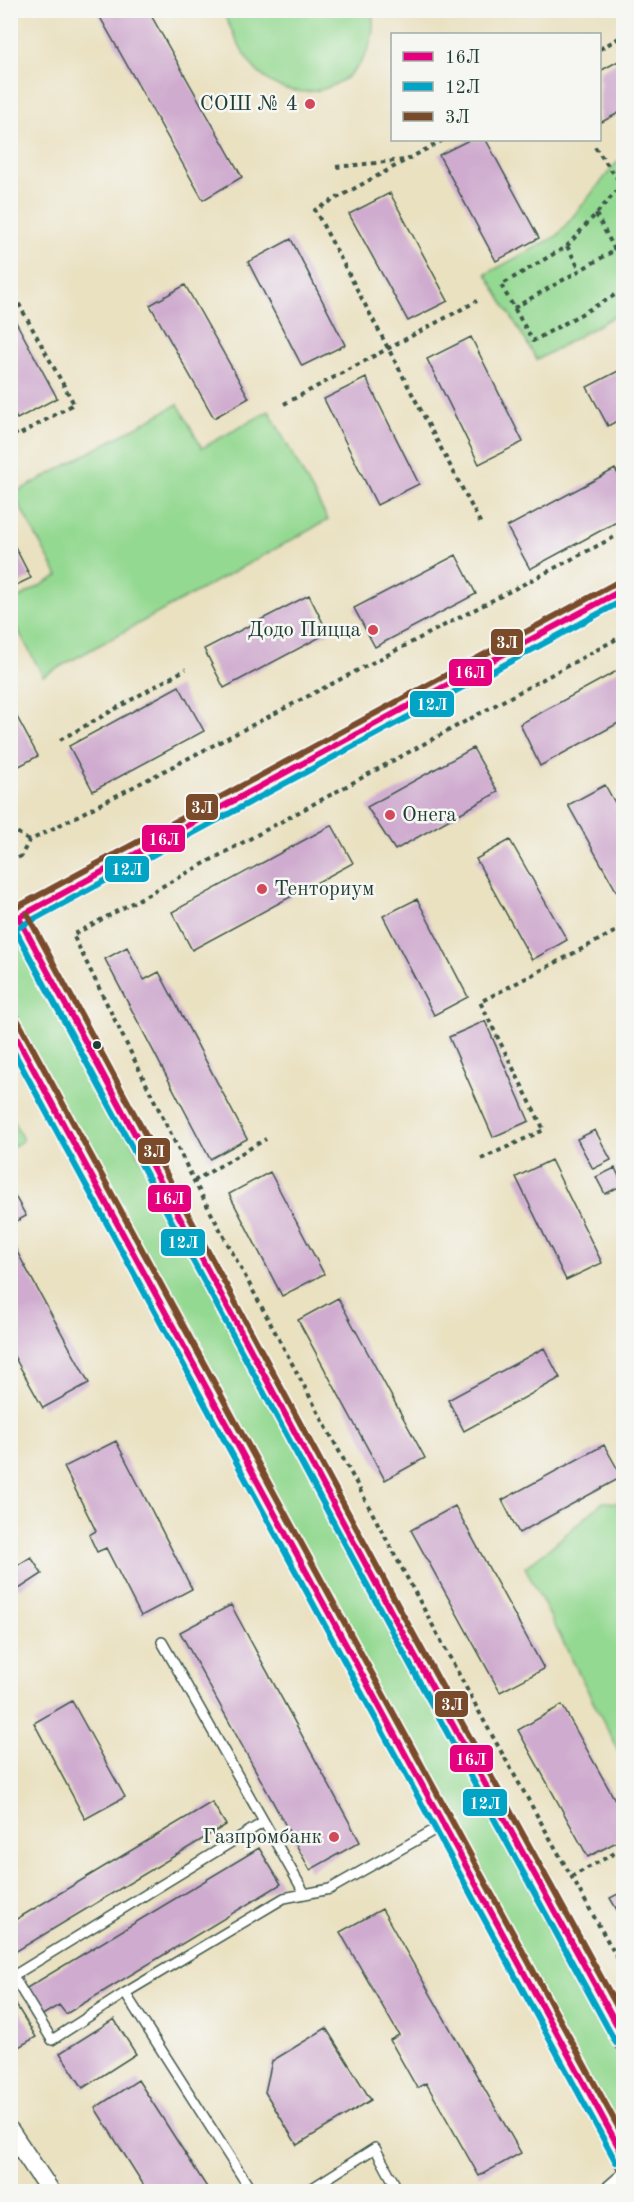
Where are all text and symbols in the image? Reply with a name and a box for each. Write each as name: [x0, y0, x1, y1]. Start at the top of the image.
legend: [391, 33, 601, 141]
text: 16Л: [445, 49, 480, 67]
text: 12Л: [445, 79, 480, 97]
place label: СОШ № 4: [200, 94, 298, 115]
marker: СОШ № 4: [303, 97, 317, 111]
text: 3Л: [445, 109, 469, 127]
place label: Додо Пицца: [248, 620, 361, 641]
marker: Додо Пицца: [366, 623, 380, 637]
line badge: 3Л: [490, 628, 524, 656]
text: 3Л: [496, 636, 518, 652]
line badge: 16Л: [448, 658, 493, 687]
text: 16Л: [454, 666, 486, 682]
line badge: 12Л: [409, 690, 455, 718]
text: 12Л: [416, 698, 448, 714]
line badge: 3Л: [185, 793, 219, 821]
text: 3Л: [191, 801, 213, 817]
place label: Онега: [402, 805, 457, 826]
marker: Онега: [383, 808, 397, 822]
line badge: 16Л: [141, 824, 186, 853]
text: 16Л: [148, 833, 180, 849]
line badge: 12Л: [104, 855, 150, 883]
text: 12Л: [111, 863, 143, 879]
place label: Тенториум: [274, 879, 374, 900]
marker: Тенториум: [255, 882, 269, 896]
unlabelled marker: [91, 1039, 103, 1051]
line badge: 3Л: [137, 1137, 171, 1165]
text: 3Л: [143, 1145, 165, 1161]
line badge: 16Л: [147, 1184, 192, 1213]
text: 16Л: [153, 1192, 185, 1208]
line badge: 12Л: [160, 1228, 206, 1257]
text: 12Л: [167, 1236, 199, 1252]
line badge: 3Л: [434, 1690, 469, 1718]
text: 3Л: [441, 1698, 463, 1714]
line badge: 16Л: [449, 1744, 494, 1773]
text: 16Л: [455, 1753, 487, 1769]
line badge: 12Л: [462, 1788, 508, 1817]
text: 12Л: [469, 1797, 501, 1813]
place label: Газпромбанк: [202, 1827, 322, 1848]
marker: Газпромбанк: [327, 1830, 341, 1844]

